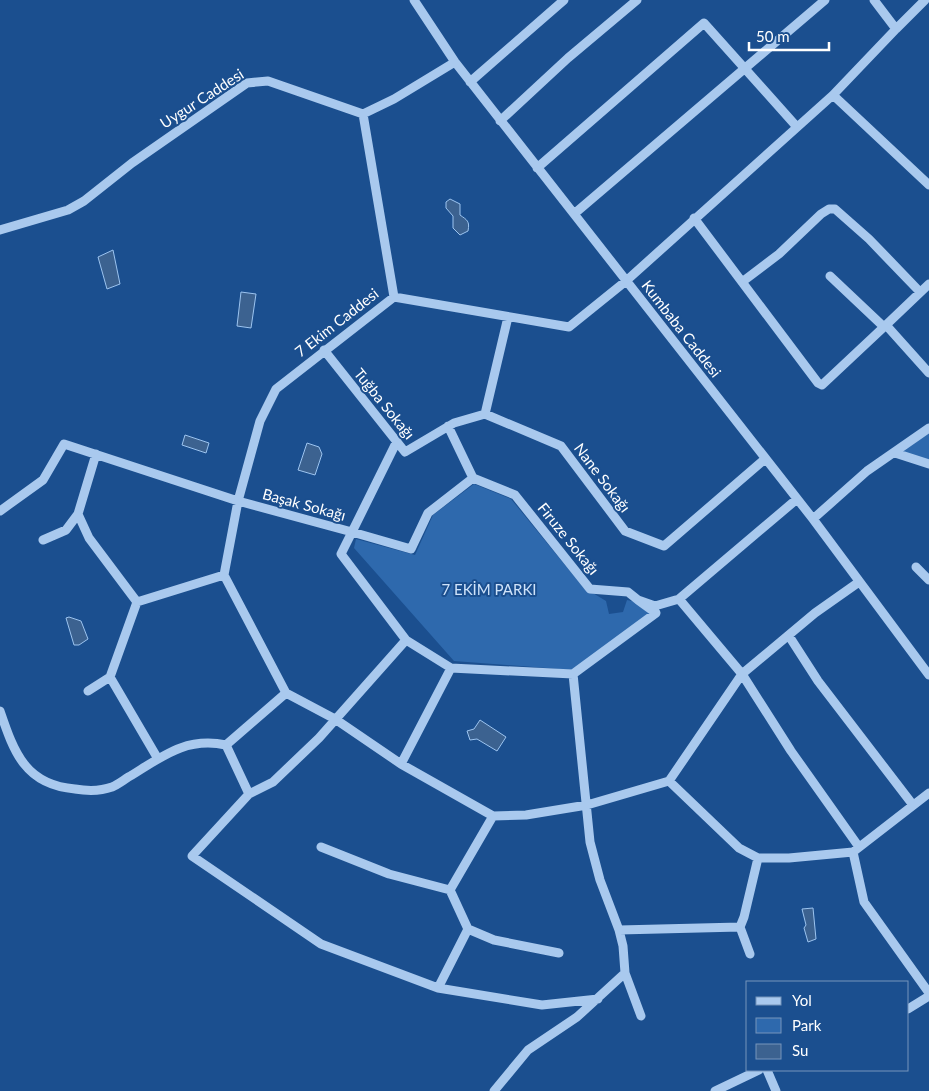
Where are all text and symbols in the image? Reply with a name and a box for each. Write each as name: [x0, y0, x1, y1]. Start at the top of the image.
scale bar: [749, 20, 829, 52]
text: 50 m: [756, 27, 790, 45]
street label: Uygur Caddesi: [156, 64, 247, 132]
street label: Kumbaba Caddesi: [638, 276, 725, 380]
street label: 7 Ekim Caddesi: [291, 284, 382, 360]
street label: Tuğba Sokağı: [351, 364, 419, 443]
street label: Nane Sokağı: [571, 439, 635, 516]
street label: Başak Sokağı: [261, 484, 348, 524]
street label: Firuze Sokağı: [534, 499, 603, 578]
park label: 7 EKİM PARKI: [441, 580, 537, 598]
legend: [746, 981, 909, 1071]
text: Yol: [792, 991, 812, 1009]
text: Park: [792, 1016, 822, 1034]
text: Su: [792, 1041, 808, 1059]

